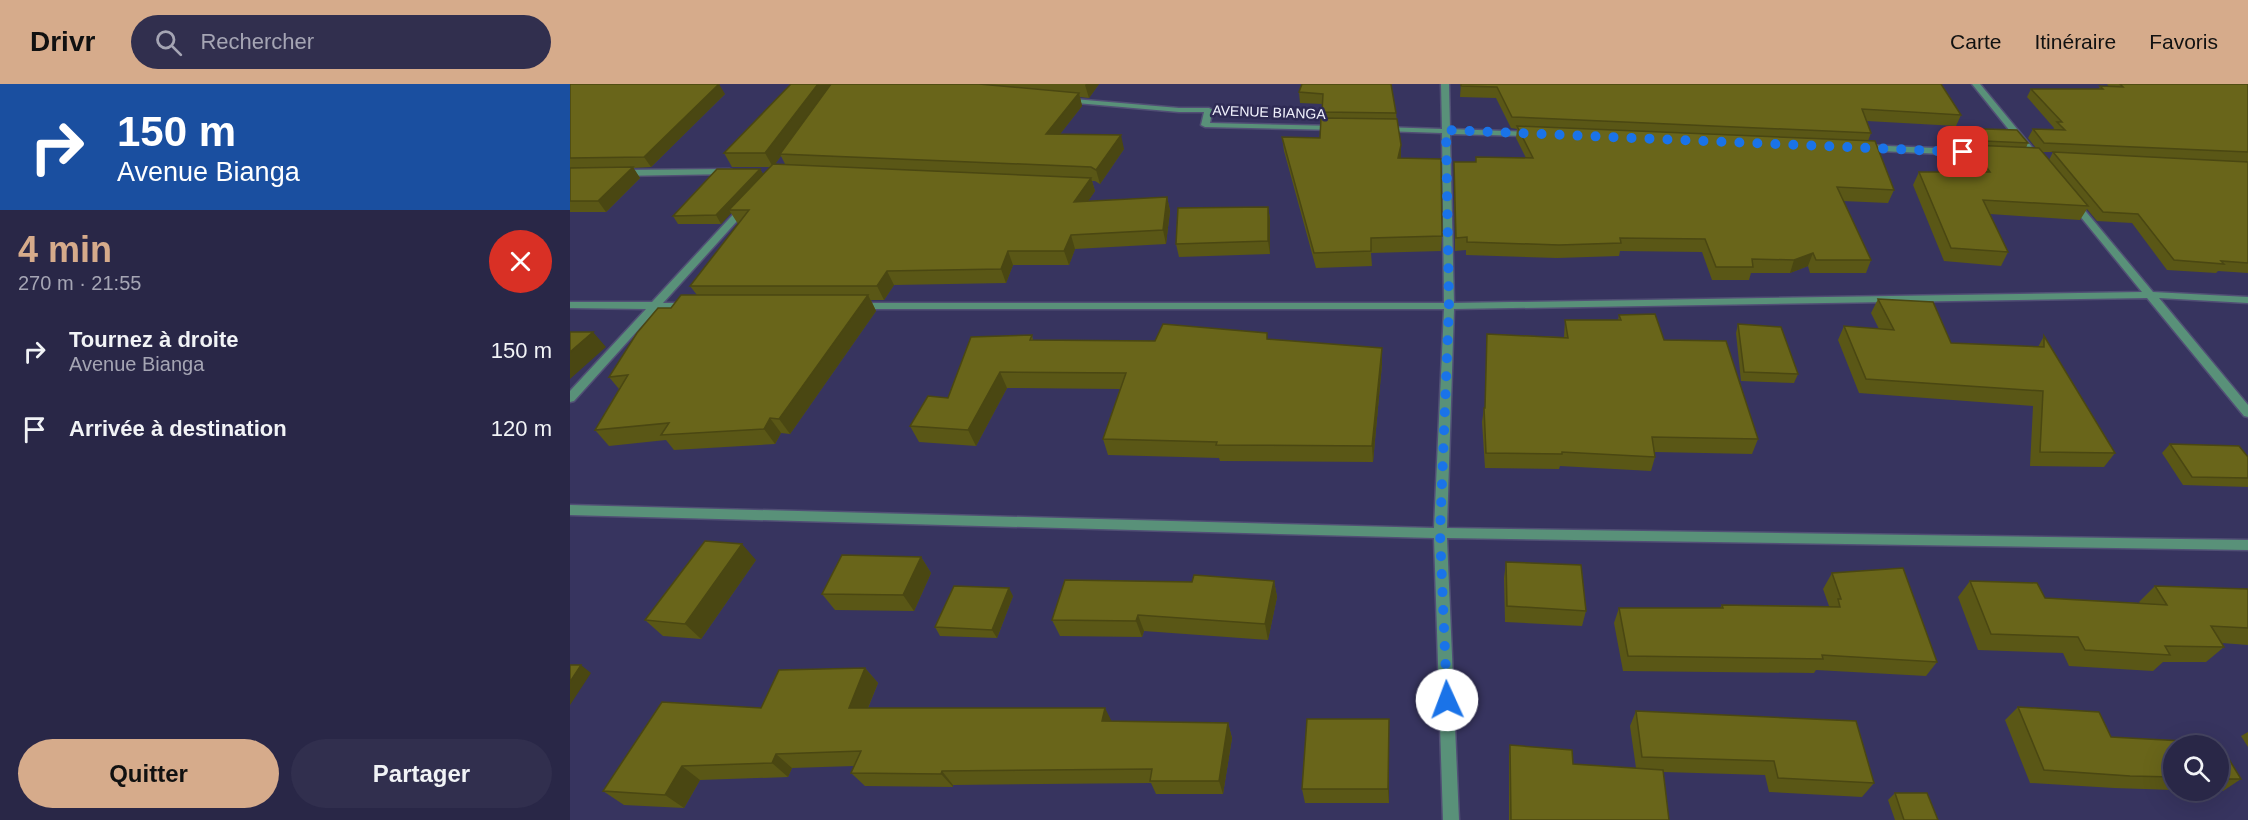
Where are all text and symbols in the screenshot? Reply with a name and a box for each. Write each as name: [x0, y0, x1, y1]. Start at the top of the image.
search box: [131, 15, 551, 69]
text: Drivr: [30, 26, 95, 57]
icon: search: [152, 26, 185, 59]
text: Rechercher: [200, 29, 314, 54]
text: Carte: [1950, 30, 2001, 53]
text: Itinéraire: [2034, 30, 2116, 53]
text: Favoris: [2149, 30, 2218, 53]
street label: AVENUE BIANGA: [1212, 102, 1327, 122]
icon: right: [18, 108, 96, 186]
text: 150 m: [117, 108, 236, 155]
pin: [1937, 126, 1988, 177]
icon: arrive: [1946, 135, 1979, 168]
text: Avenue Bianga: [117, 157, 300, 187]
text: 4 min: [18, 229, 112, 270]
button: close: [489, 230, 552, 293]
text: 270 m · 21:55: [18, 272, 141, 294]
text: Tournez à droite: [69, 327, 239, 352]
icon: right: [18, 335, 51, 368]
text: 150 m: [491, 338, 552, 363]
text: Avenue Bianga: [69, 353, 204, 375]
icon: arrive: [18, 413, 51, 446]
text: Arrivée à destination: [69, 416, 287, 441]
text: 120 m: [491, 416, 552, 441]
position arrow: [1415, 668, 1479, 732]
map controls: [2163, 735, 2229, 801]
button: search: [2163, 735, 2229, 801]
button: Quitter: [18, 739, 279, 808]
button: Partager: [291, 739, 552, 808]

